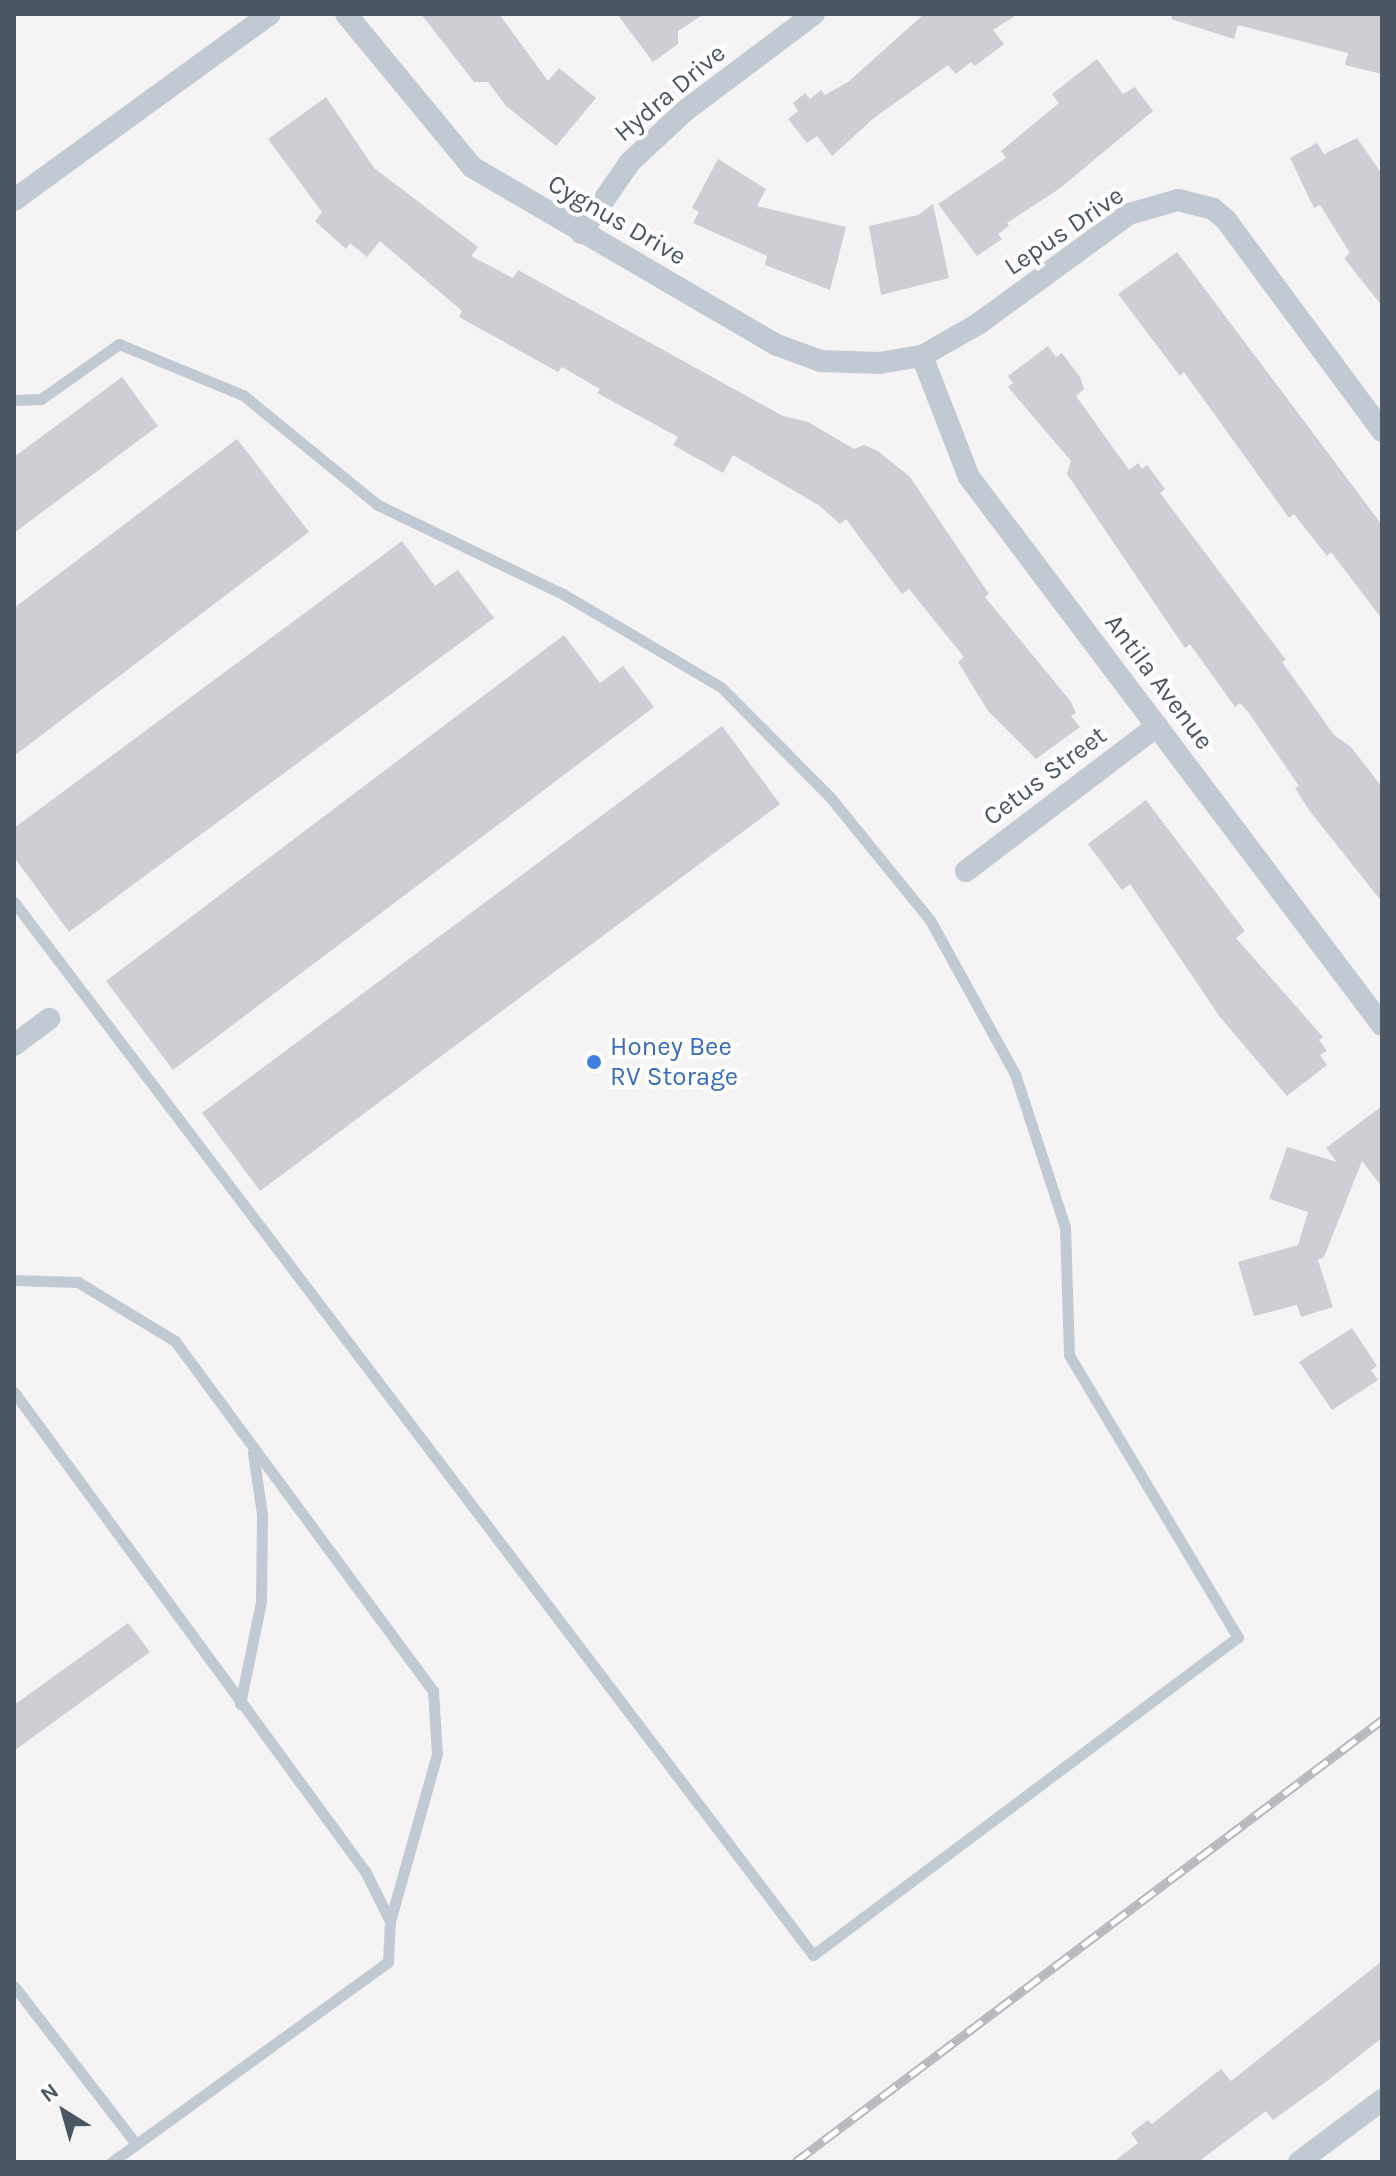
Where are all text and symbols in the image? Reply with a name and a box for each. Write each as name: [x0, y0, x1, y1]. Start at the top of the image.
street label: Hydra Drive: [608, 38, 732, 148]
street label: Cygnus Drive: [542, 168, 692, 272]
street label: Lepus Drive: [998, 180, 1130, 282]
street label: Antila Avenue: [1098, 608, 1220, 756]
street label: Cetus Street: [977, 720, 1113, 832]
place label: Honey Bee RV Storage: [610, 1031, 738, 1092]
marker: Honey Bee RV Storage: [585, 1053, 603, 1071]
north arrow: [24, 2072, 104, 2152]
text: N: [35, 2078, 64, 2108]

